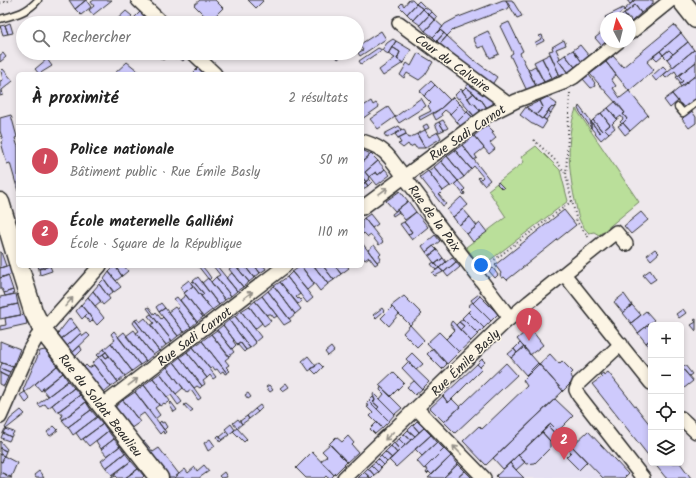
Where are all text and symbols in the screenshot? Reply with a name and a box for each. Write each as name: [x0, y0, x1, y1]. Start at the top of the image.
north arrow: [600, 12, 636, 48]
search box: [16, 16, 364, 60]
text: Rechercher: [62, 26, 130, 50]
icon: search: [30, 27, 52, 49]
street label: Cour du Calvaire: [410, 29, 495, 99]
text: À proximité: [32, 85, 119, 112]
text: 2 résultats: [289, 88, 348, 109]
street label: Rue Sadi Carnot: [425, 99, 511, 167]
text: Police nationale: [70, 138, 174, 162]
text: 1: [43, 150, 47, 171]
text: 50 m: [319, 150, 348, 171]
text: Bâtiment public · Rue Émile Basly: [70, 162, 260, 183]
street label: Rue de la Paix: [402, 181, 466, 257]
one-way arrow: [378, 187, 389, 196]
text: École maternelle Galliéni: [70, 210, 233, 234]
text: 2: [41, 222, 49, 243]
text: 110 m: [318, 222, 348, 243]
text: École · Square de la République: [70, 234, 242, 255]
your location: [471, 255, 491, 275]
one-way arrow: [242, 291, 253, 299]
one-way arrow: [65, 296, 74, 307]
street label: Rue Sadi Carnot: [153, 302, 237, 372]
pin: 1: [516, 308, 542, 341]
map controls: [648, 322, 684, 466]
button: +: [648, 322, 684, 358]
street label: Rue Émile Basly: [427, 324, 506, 402]
street label: Rue du Soldat Beaulieu: [53, 350, 148, 463]
button: −: [648, 358, 684, 394]
one-way arrow: [127, 378, 138, 386]
button: locate: [648, 394, 684, 430]
pin: 2: [551, 427, 577, 460]
button: layers: [648, 430, 684, 466]
one-way arrow: [384, 431, 394, 440]
one-way arrow: [452, 445, 462, 455]

